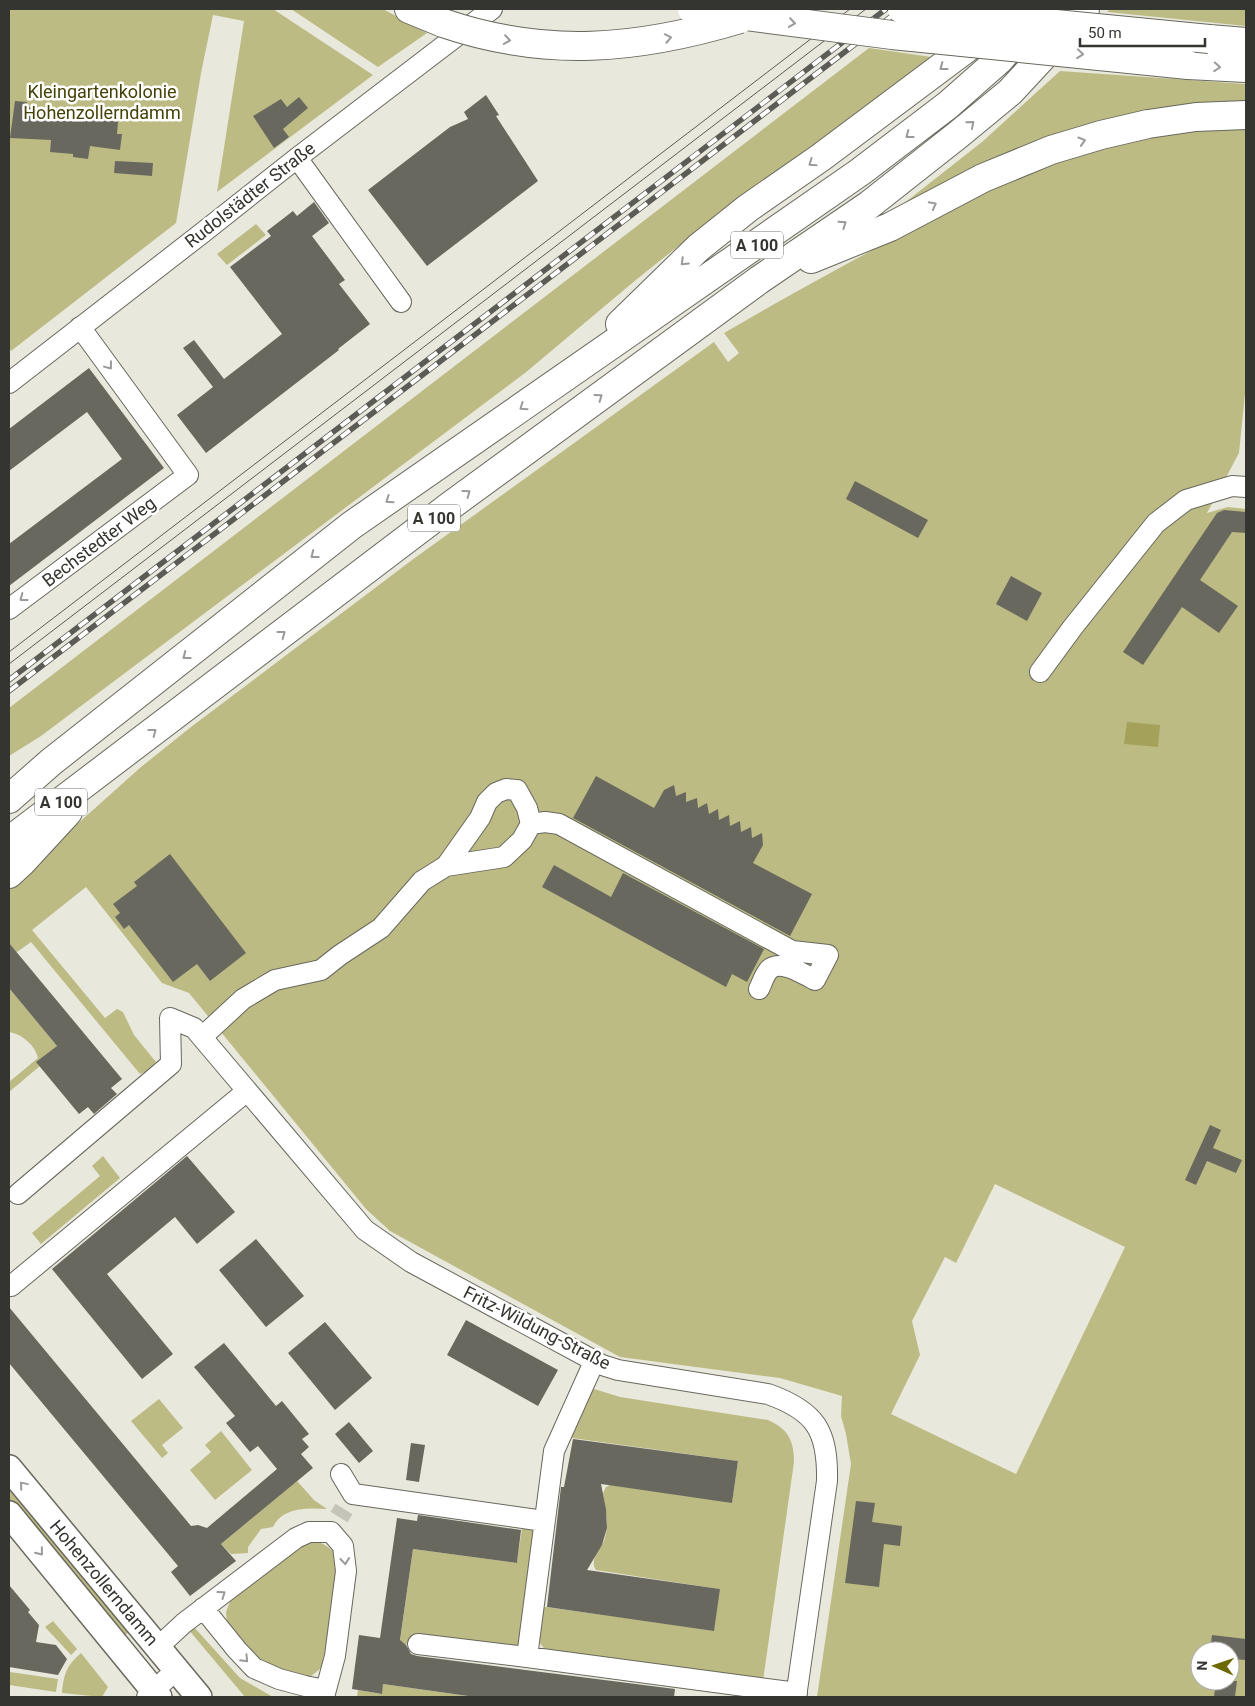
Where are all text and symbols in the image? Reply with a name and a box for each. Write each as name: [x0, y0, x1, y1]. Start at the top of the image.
scale bar: [1080, 15, 1205, 47]
one-way arrow: [788, 17, 796, 28]
text: 50 m: [1088, 24, 1122, 42]
one-way arrow: [664, 33, 672, 43]
one-way arrow: [502, 34, 511, 44]
one-way arrow: [1076, 48, 1084, 59]
one-way arrow: [940, 61, 949, 69]
one-way arrow: [1213, 61, 1221, 72]
park label: Kleingartenkolonie Hohenzollerndamm: [23, 81, 181, 123]
one-way arrow: [966, 121, 975, 130]
one-way arrow: [905, 129, 915, 138]
one-way arrow: [1077, 136, 1085, 146]
street label: Rudolstädter Straße: [180, 137, 319, 252]
one-way arrow: [809, 157, 818, 166]
one-way arrow: [928, 201, 937, 211]
one-way arrow: [837, 221, 847, 230]
road number: A 100: [731, 232, 783, 258]
one-way arrow: [680, 256, 689, 265]
one-way arrow: [103, 360, 112, 370]
one-way arrow: [593, 394, 603, 403]
one-way arrow: [519, 401, 529, 410]
one-way arrow: [461, 490, 471, 499]
street label: Bechstedter Weg: [38, 492, 159, 591]
one-way arrow: [386, 494, 395, 503]
road number: A 100: [408, 504, 460, 532]
one-way arrow: [311, 550, 320, 558]
one-way arrow: [20, 593, 29, 601]
one-way arrow: [276, 631, 285, 639]
one-way arrow: [182, 650, 192, 659]
one-way arrow: [147, 729, 157, 738]
road number: A 100: [35, 789, 87, 816]
street label: Fritz-Wildung-Straße: [460, 1281, 614, 1374]
one-way arrow: [20, 1482, 28, 1491]
street label: Hohenzollerndamm: [46, 1516, 163, 1650]
one-way arrow: [34, 1546, 42, 1555]
one-way arrow: [339, 1557, 350, 1565]
one-way arrow: [216, 1591, 226, 1600]
north arrow: [1190, 1641, 1240, 1691]
one-way arrow: [240, 1653, 249, 1662]
text: N: [1194, 1660, 1210, 1671]

